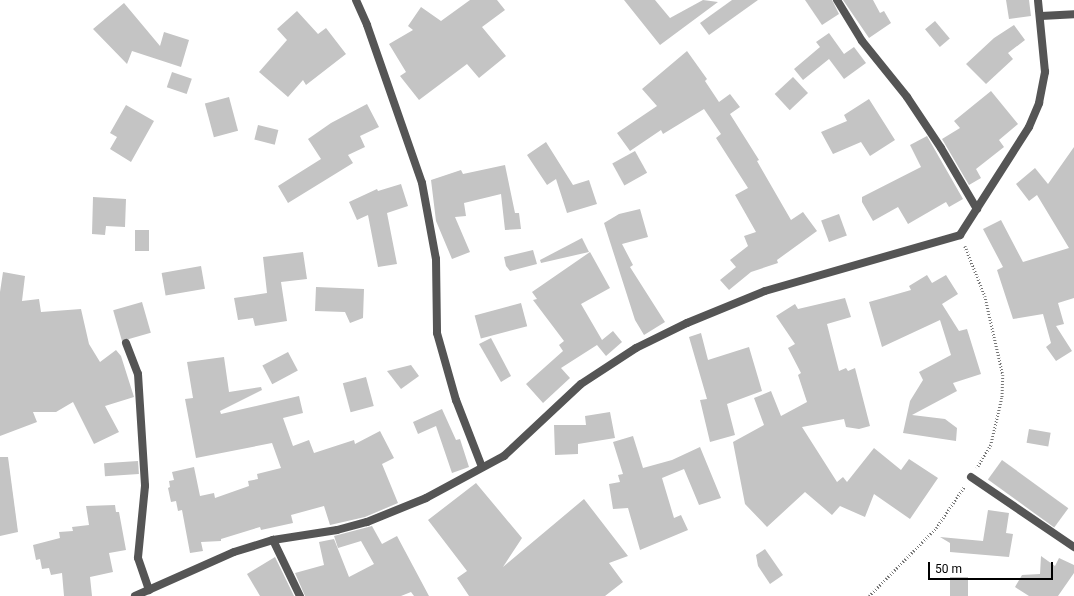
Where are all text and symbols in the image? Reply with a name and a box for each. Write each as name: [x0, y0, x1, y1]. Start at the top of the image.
scale bar: [930, 554, 1055, 580]
text: 50 m: [935, 562, 962, 576]

